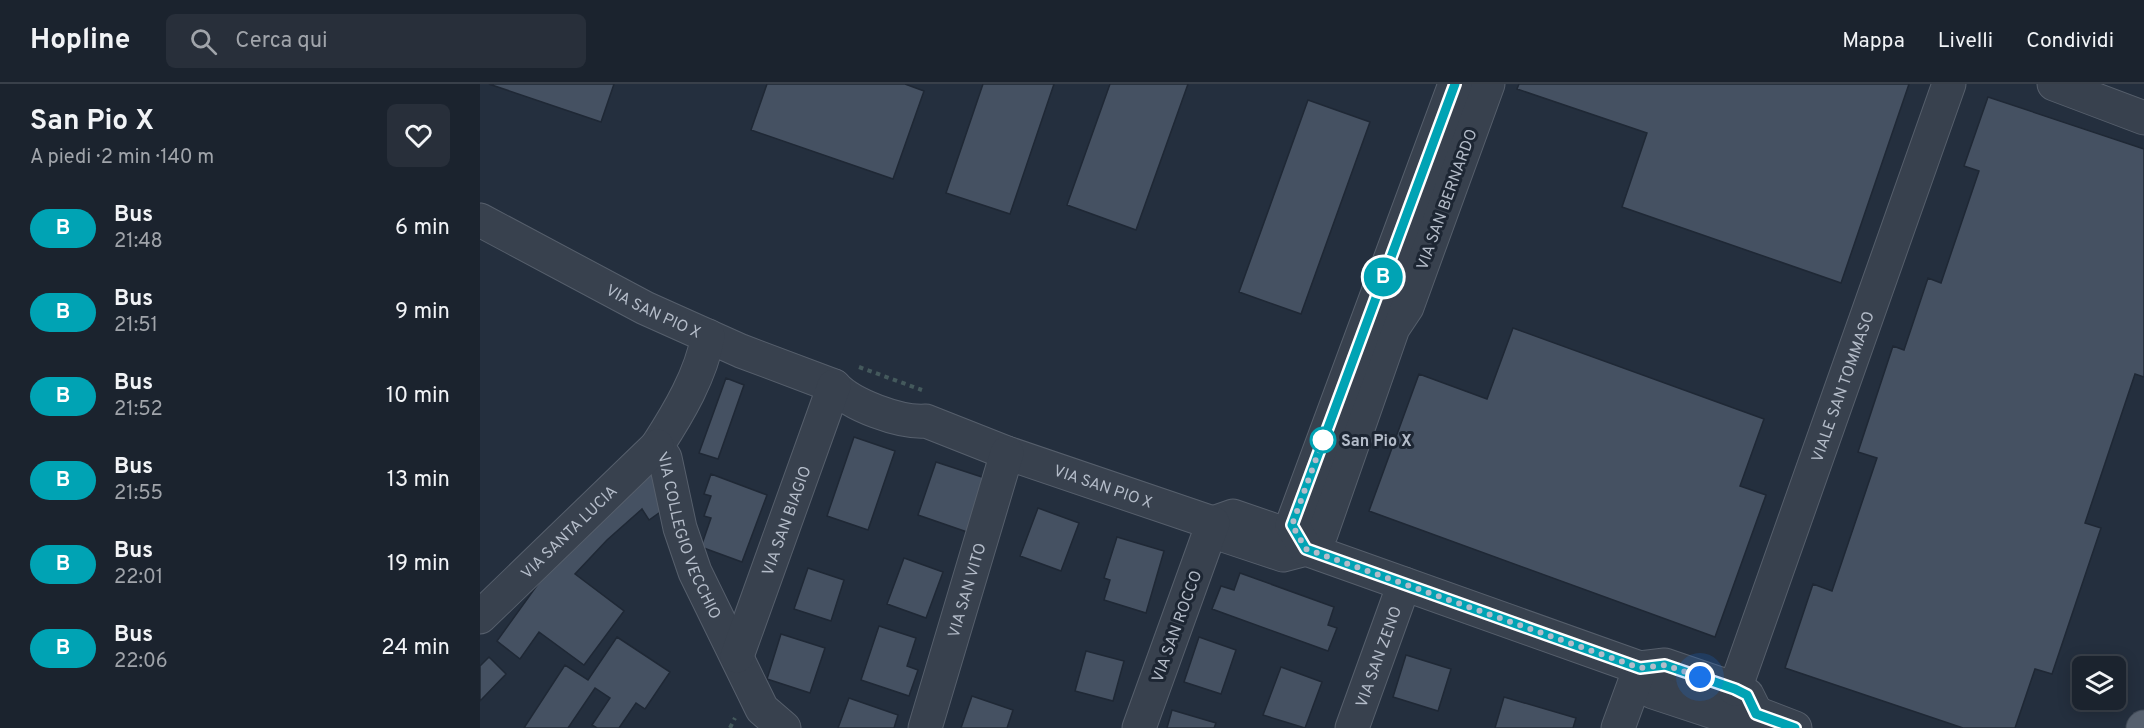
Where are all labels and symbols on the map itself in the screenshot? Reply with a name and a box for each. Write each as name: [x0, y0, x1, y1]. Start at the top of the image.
street label: VIA SAN BERNARDO: [1413, 126, 1483, 273]
line badge: B: [1364, 258, 1402, 296]
street label: VIA SAN PIO X: [602, 281, 704, 344]
street label: VIALE SAN TOMMASO: [1808, 309, 1880, 465]
marker: San Pio X: [1310, 427, 1336, 453]
place label: San Pio X: [1341, 432, 1412, 452]
street label: VIA COLLEGIO VECCHIO: [652, 449, 724, 623]
street label: VIA SAN PIO X: [1051, 462, 1155, 514]
street label: VIA SAN BIAGIO: [759, 463, 816, 579]
street label: VIA SANTA LUCIA: [518, 482, 622, 584]
street label: VIA SAN VITO: [944, 541, 992, 640]
street label: VIA SAN ROCCO: [1148, 568, 1207, 685]
street label: VIA SAN ZENO: [1352, 604, 1407, 711]
your location: [1685, 662, 1715, 692]

